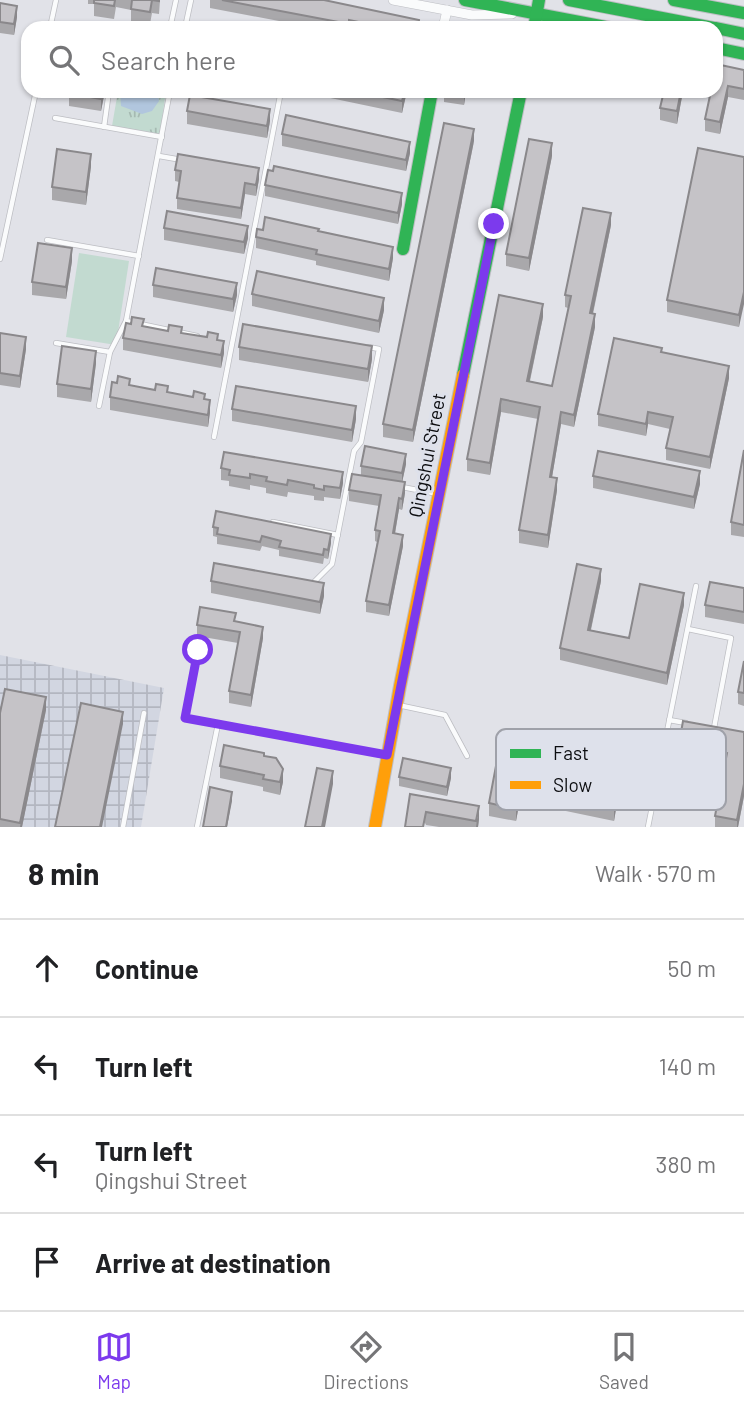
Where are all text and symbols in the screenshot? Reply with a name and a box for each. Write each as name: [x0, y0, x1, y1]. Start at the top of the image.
search box: [21, 21, 723, 98]
icon: search: [45, 41, 83, 79]
text: Search here: [101, 44, 236, 75]
route end: [478, 208, 509, 239]
street label: Qingshui Street: [403, 391, 450, 519]
route start: [182, 634, 213, 665]
legend: [496, 729, 726, 810]
text: Fast: [553, 741, 589, 764]
text: Slow: [553, 773, 592, 796]
text: 8 min: [28, 855, 99, 891]
text: Walk · 570 m: [595, 859, 716, 887]
icon: ahead: [28, 949, 66, 987]
text: Continue: [95, 953, 199, 984]
text: 50 m: [668, 954, 716, 982]
icon: left: [28, 1047, 66, 1085]
text: Turn left: [95, 1051, 193, 1082]
text: 140 m: [659, 1052, 716, 1080]
text: Turn left: [95, 1135, 193, 1166]
icon: left: [28, 1145, 66, 1183]
text: 380 m: [656, 1150, 716, 1178]
text: Qingshui Street: [95, 1166, 248, 1194]
icon: arrive: [28, 1243, 66, 1281]
text: Arrive at destination: [95, 1247, 331, 1278]
tab: Map: [95, 1328, 133, 1393]
tab: Directions: [324, 1328, 409, 1393]
tab: Saved: [599, 1328, 649, 1393]

